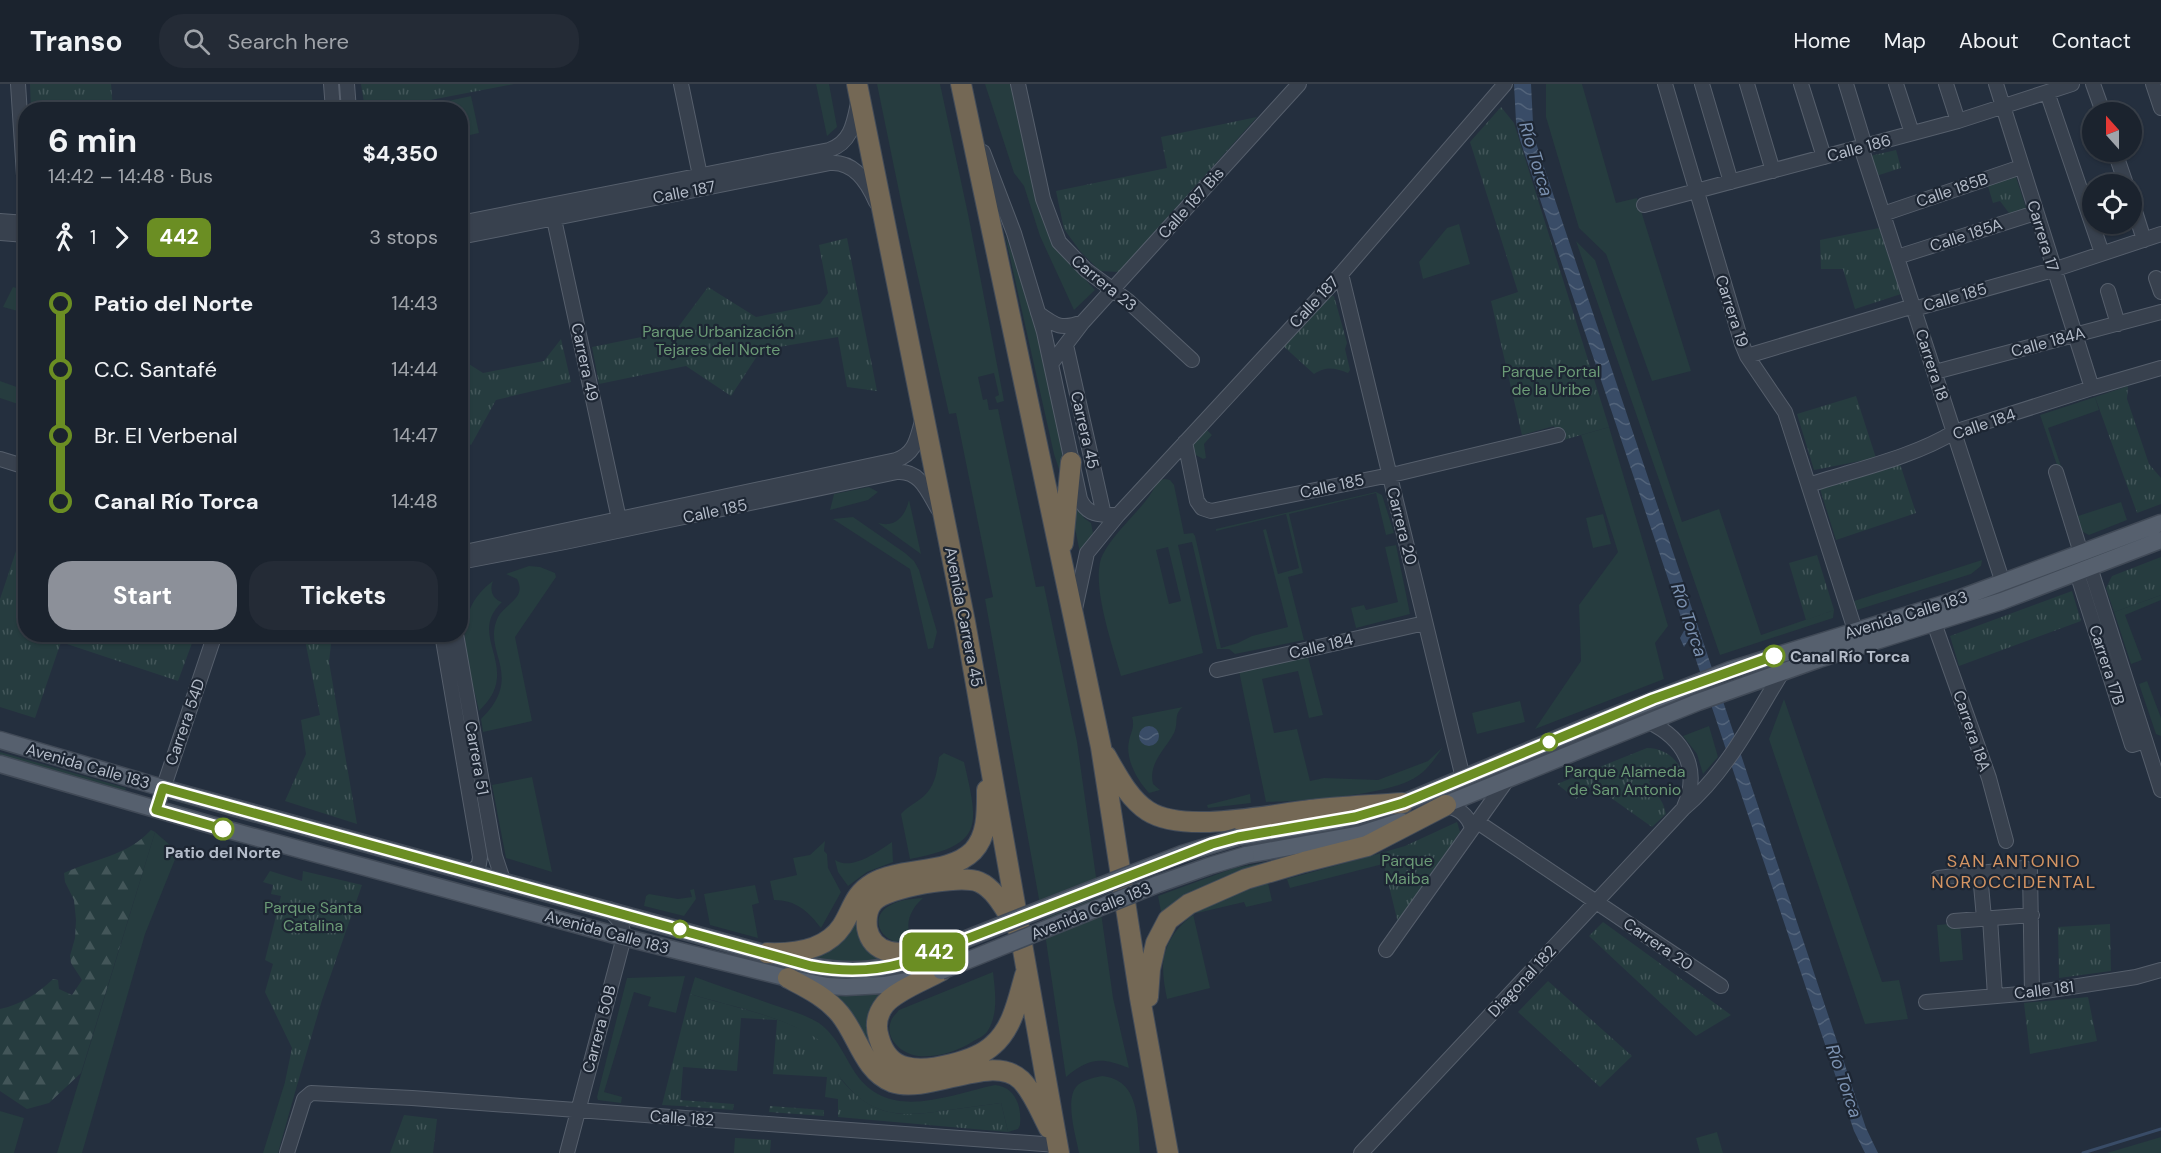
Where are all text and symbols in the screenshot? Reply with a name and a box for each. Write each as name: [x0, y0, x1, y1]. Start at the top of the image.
search box: [159, 14, 579, 68]
text: Transo: [30, 23, 123, 60]
icon: search: [180, 25, 213, 58]
text: Search here: [228, 27, 349, 56]
text: Home: [1793, 27, 1851, 55]
text: Map: [1884, 27, 1926, 55]
text: About: [1959, 27, 2019, 55]
text: Contact: [2052, 27, 2131, 55]
north arrow: [2082, 102, 2142, 162]
map controls: [2082, 102, 2142, 234]
text: 6 min: [48, 119, 137, 162]
water label: Río Torca: [1513, 119, 1559, 199]
street label: Calle 186: [1825, 129, 1893, 167]
text: $4,350: [363, 139, 438, 168]
text: 14:42 – 14:48 · Bus: [48, 163, 213, 189]
street label: Calle 187 Bis: [1153, 163, 1229, 243]
street label: Calle 185B: [1913, 168, 1991, 212]
button: locate: [2082, 174, 2142, 234]
street label: Calle 187: [651, 176, 717, 208]
street label: Carrera 17: [2022, 198, 2064, 274]
street label: Calle 185A: [1927, 213, 2005, 257]
icon: walk: [48, 221, 81, 254]
icon: forward: [105, 221, 138, 254]
text: 442: [159, 223, 199, 251]
text: 1: [90, 224, 96, 250]
text: 3 stops: [369, 224, 438, 250]
street label: Carrera 23: [1067, 250, 1141, 316]
street label: Calle 187: [1285, 272, 1343, 332]
street label: Carrera 19: [1710, 272, 1754, 350]
street label: Calle 185: [1921, 278, 1989, 316]
text: Patio del Norte: [94, 289, 253, 318]
text: 14:43: [392, 290, 438, 316]
street label: Carrera 49: [566, 321, 604, 403]
park label: Parque Urbanización Tejares del Norte: [642, 321, 794, 360]
street label: Calle 184A: [2009, 322, 2088, 362]
street label: Carrera 18: [1911, 326, 1953, 404]
text: C.C. Santafé: [94, 355, 217, 384]
text: 14:44: [391, 356, 438, 382]
park label: Parque Portal de la Uribe: [1502, 361, 1600, 400]
street label: Carrera 45: [1066, 389, 1104, 471]
street label: Calle 184: [1950, 403, 2018, 445]
text: Br. El Verbenal: [94, 421, 238, 450]
text: 14:47: [393, 422, 438, 448]
street label: Calle 185: [1298, 469, 1366, 503]
street label: Carrera 20: [1382, 485, 1422, 567]
text: Canal Río Torca: [94, 487, 259, 516]
text: 14:48: [391, 488, 438, 514]
street label: Calle 185: [681, 494, 749, 528]
street label: Avenida Carrera 45: [940, 545, 988, 689]
button: Start: [48, 561, 237, 630]
button: Tickets: [249, 561, 438, 630]
water label: Río Torca: [1665, 580, 1713, 660]
street label: Avenida Calle 183: [1842, 586, 1970, 644]
street label: Carrera 17B: [2084, 622, 2130, 708]
street label: Calle 184: [1287, 628, 1355, 664]
marker: Canal Río Torca: [1763, 645, 1785, 667]
place label: Canal Río Torca: [1790, 646, 1910, 667]
street label: Carrera 54D: [160, 676, 210, 768]
street label: Carrera 18A: [1948, 688, 1996, 775]
street label: Carrera 51: [460, 720, 494, 796]
unlabelled marker: [1540, 733, 1558, 751]
street label: Avenida Calle 183: [24, 738, 152, 794]
park label: Parque Alameda de San Antonio: [1565, 761, 1685, 800]
marker: Patio del Norte: [212, 818, 234, 840]
place label: Patio del Norte: [165, 842, 281, 863]
district label: SAN ANTONIO NOROCCIDENTAL: [1931, 849, 2097, 894]
park label: Parque Maiba: [1381, 850, 1433, 889]
street label: Avenida Calle 183: [1028, 877, 1154, 945]
park label: Parque Santa Catalina: [264, 897, 362, 936]
street label: Avenida Calle 183: [543, 905, 671, 959]
street label: Carrera 20: [1619, 913, 1697, 975]
unlabelled marker: [671, 920, 689, 938]
line badge: 442: [900, 932, 968, 972]
text: 442: [914, 938, 954, 966]
street label: Diagonal 182: [1483, 941, 1561, 1021]
street label: Calle 181: [2013, 976, 2075, 1004]
street label: Carrera 50B: [577, 983, 621, 1075]
water label: Río Torca: [1820, 1041, 1868, 1121]
street label: Calle 182: [649, 1105, 715, 1131]

